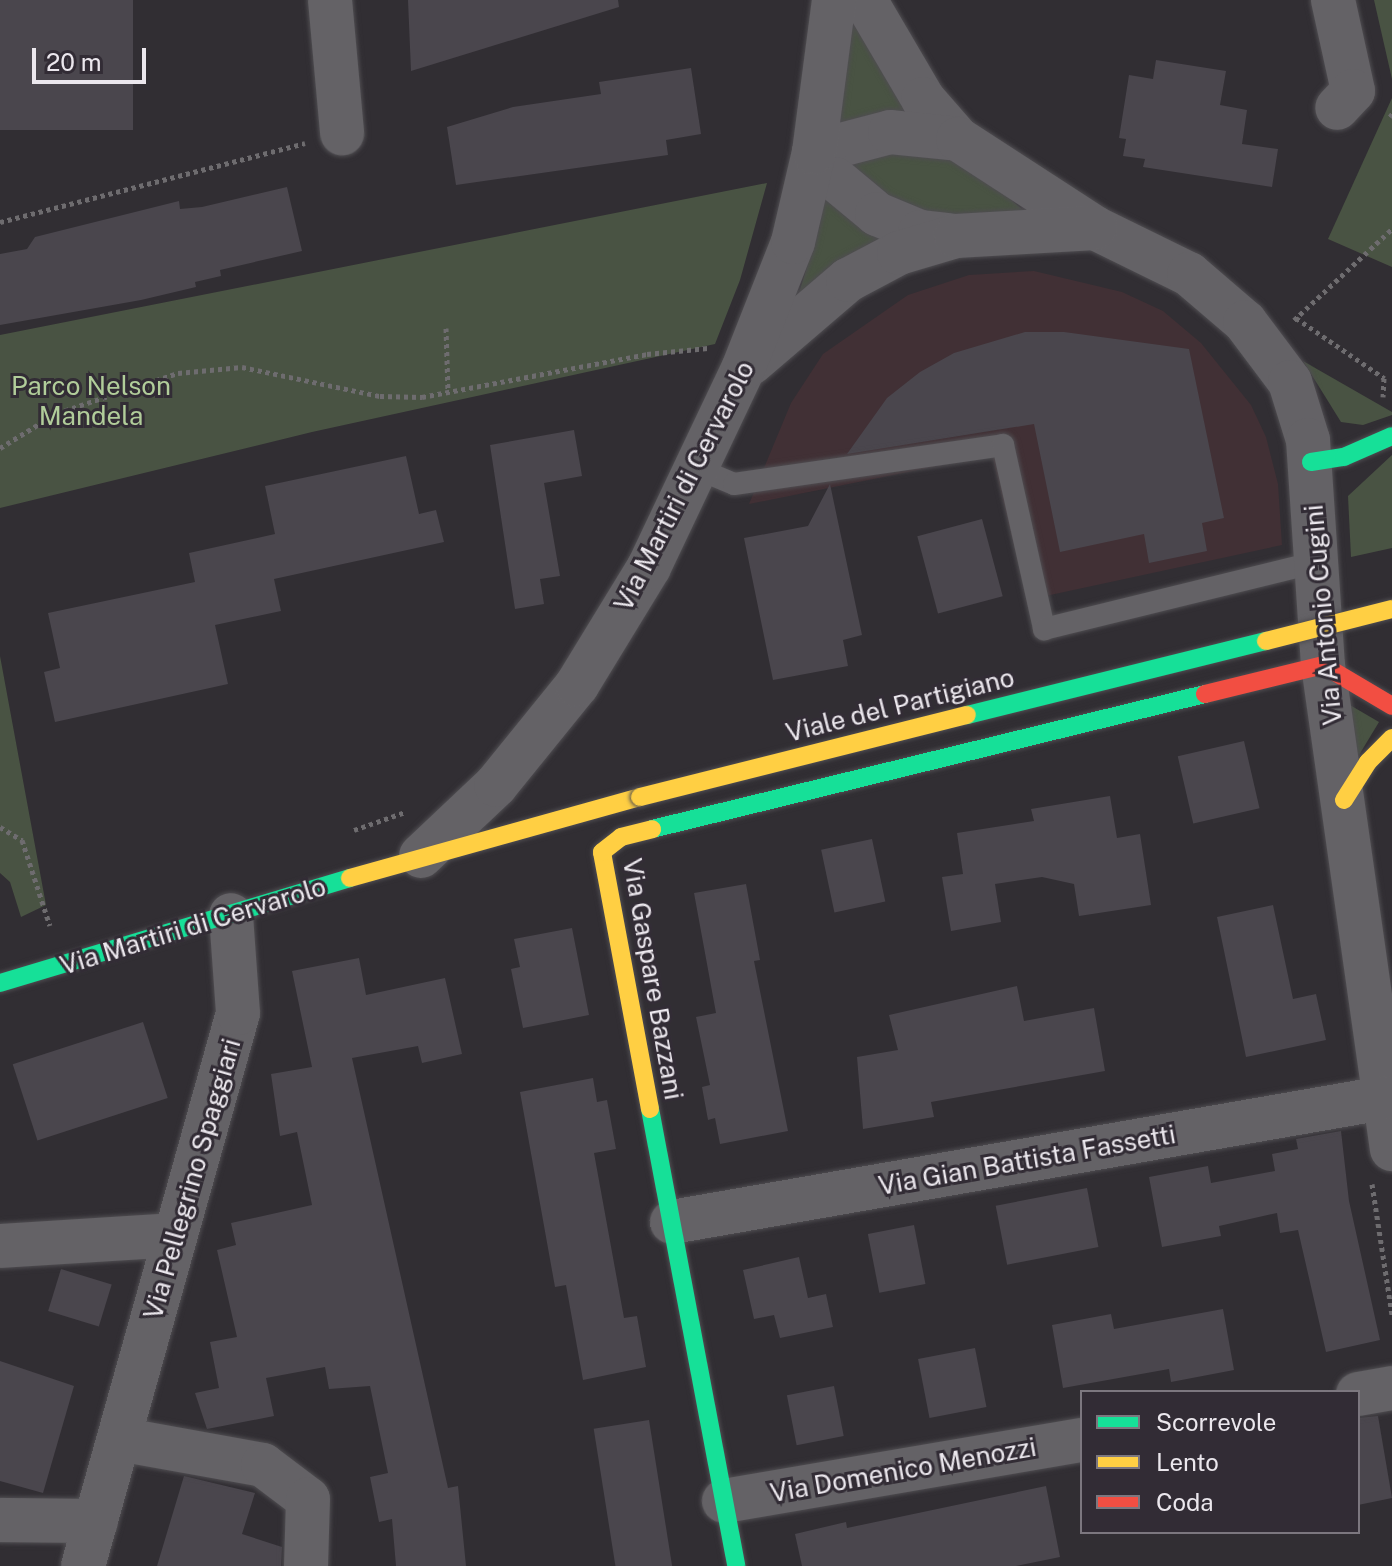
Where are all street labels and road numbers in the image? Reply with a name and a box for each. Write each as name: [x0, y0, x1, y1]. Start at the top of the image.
street label: Via Martiri di Cervarolo: [607, 356, 761, 616]
street label: Via Antonio Cugini: [1298, 503, 1348, 727]
street label: Viale del Partigiano: [782, 661, 1018, 749]
street label: Via Gaspare Bazzani: [616, 856, 690, 1102]
street label: Via Martiri di Cervarolo: [56, 871, 330, 981]
street label: Via Pellegrino Spaggiari: [137, 1035, 247, 1323]
street label: Via Gian Battista Fassetti: [876, 1118, 1178, 1202]
street label: Via Domenico Menozzi: [767, 1431, 1039, 1509]

